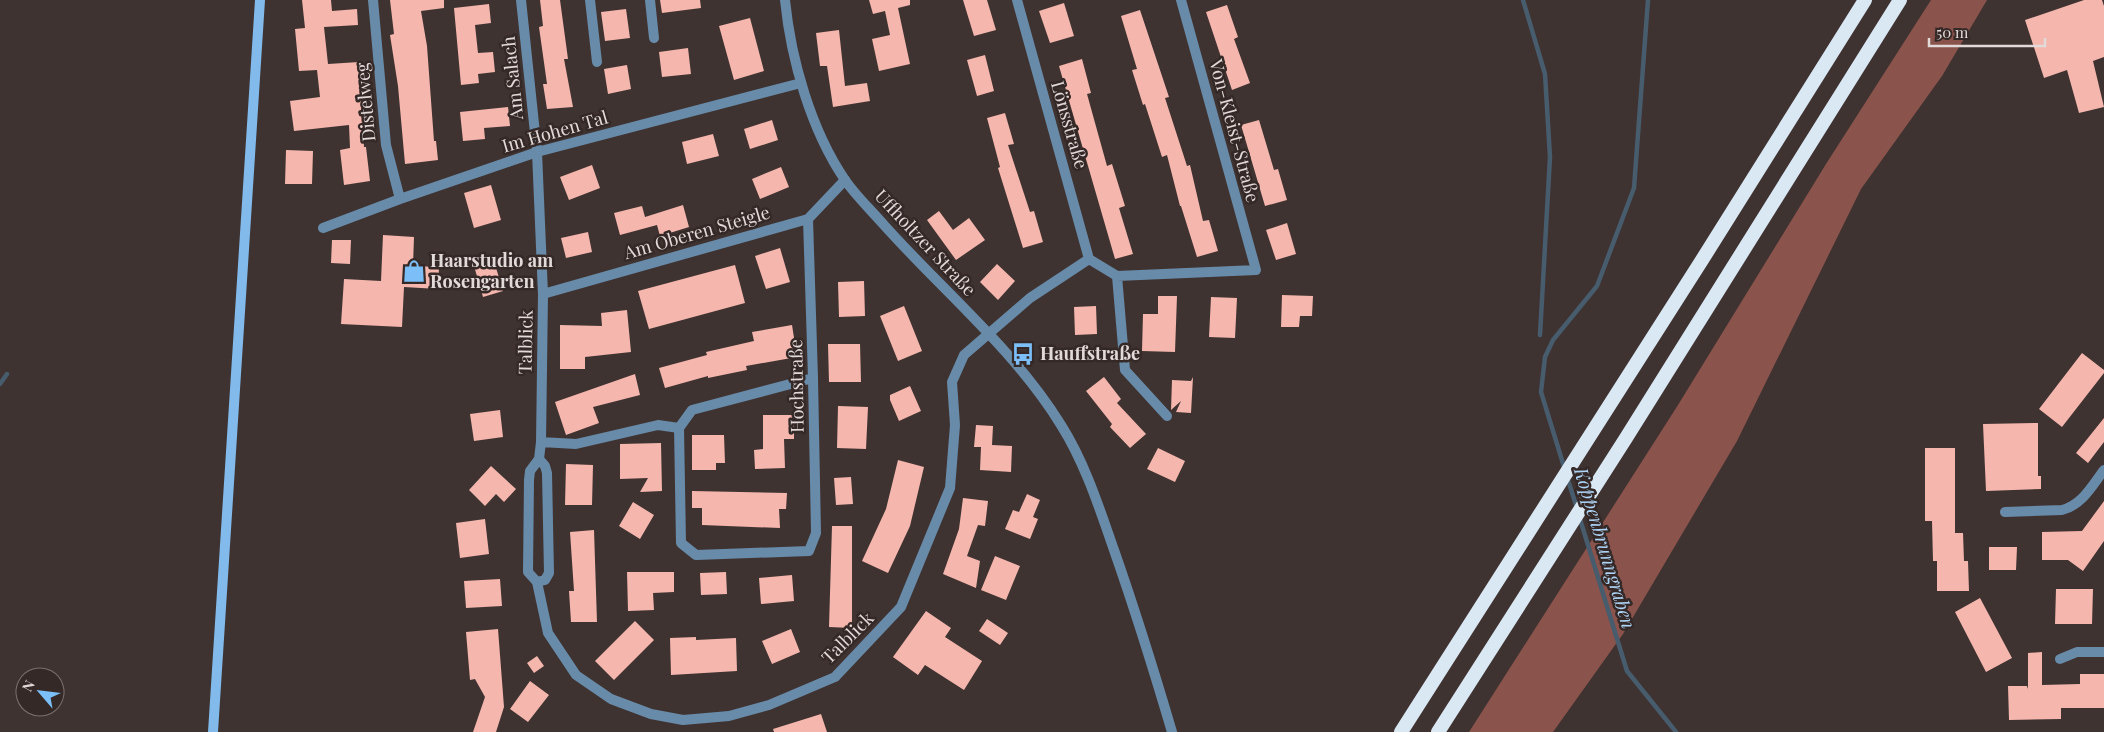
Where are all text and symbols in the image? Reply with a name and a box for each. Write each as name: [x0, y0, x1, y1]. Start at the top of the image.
scale bar: [1929, 15, 2045, 47]
text: 50 m: [1936, 22, 1969, 42]
street label: Am Salach: [496, 35, 528, 122]
street label: Von-Kleist-Straße: [1204, 56, 1266, 205]
street label: Distelweg: [350, 61, 380, 143]
street label: Lönsstraße: [1046, 78, 1094, 171]
street label: Im Hohen Tal: [499, 104, 610, 158]
street label: Uffholtzer Straße: [870, 184, 982, 301]
street label: Am Oberen Steigle: [620, 200, 772, 265]
place label: Haarstudio am Rosengarten: [430, 248, 554, 293]
shop icon: Haarstudio am Rosengarten: [401, 258, 427, 284]
street label: Talblick: [512, 310, 538, 374]
street label: Hochstraße: [783, 339, 809, 433]
bus stop icon: Hauffstraße: [1010, 341, 1036, 367]
place label: Hauffstraße: [1040, 341, 1140, 365]
water label: Koppenbrunngraben: [1569, 463, 1643, 631]
street label: Talblick: [816, 606, 878, 668]
north arrow: [15, 667, 65, 717]
text: N: [17, 677, 39, 695]

